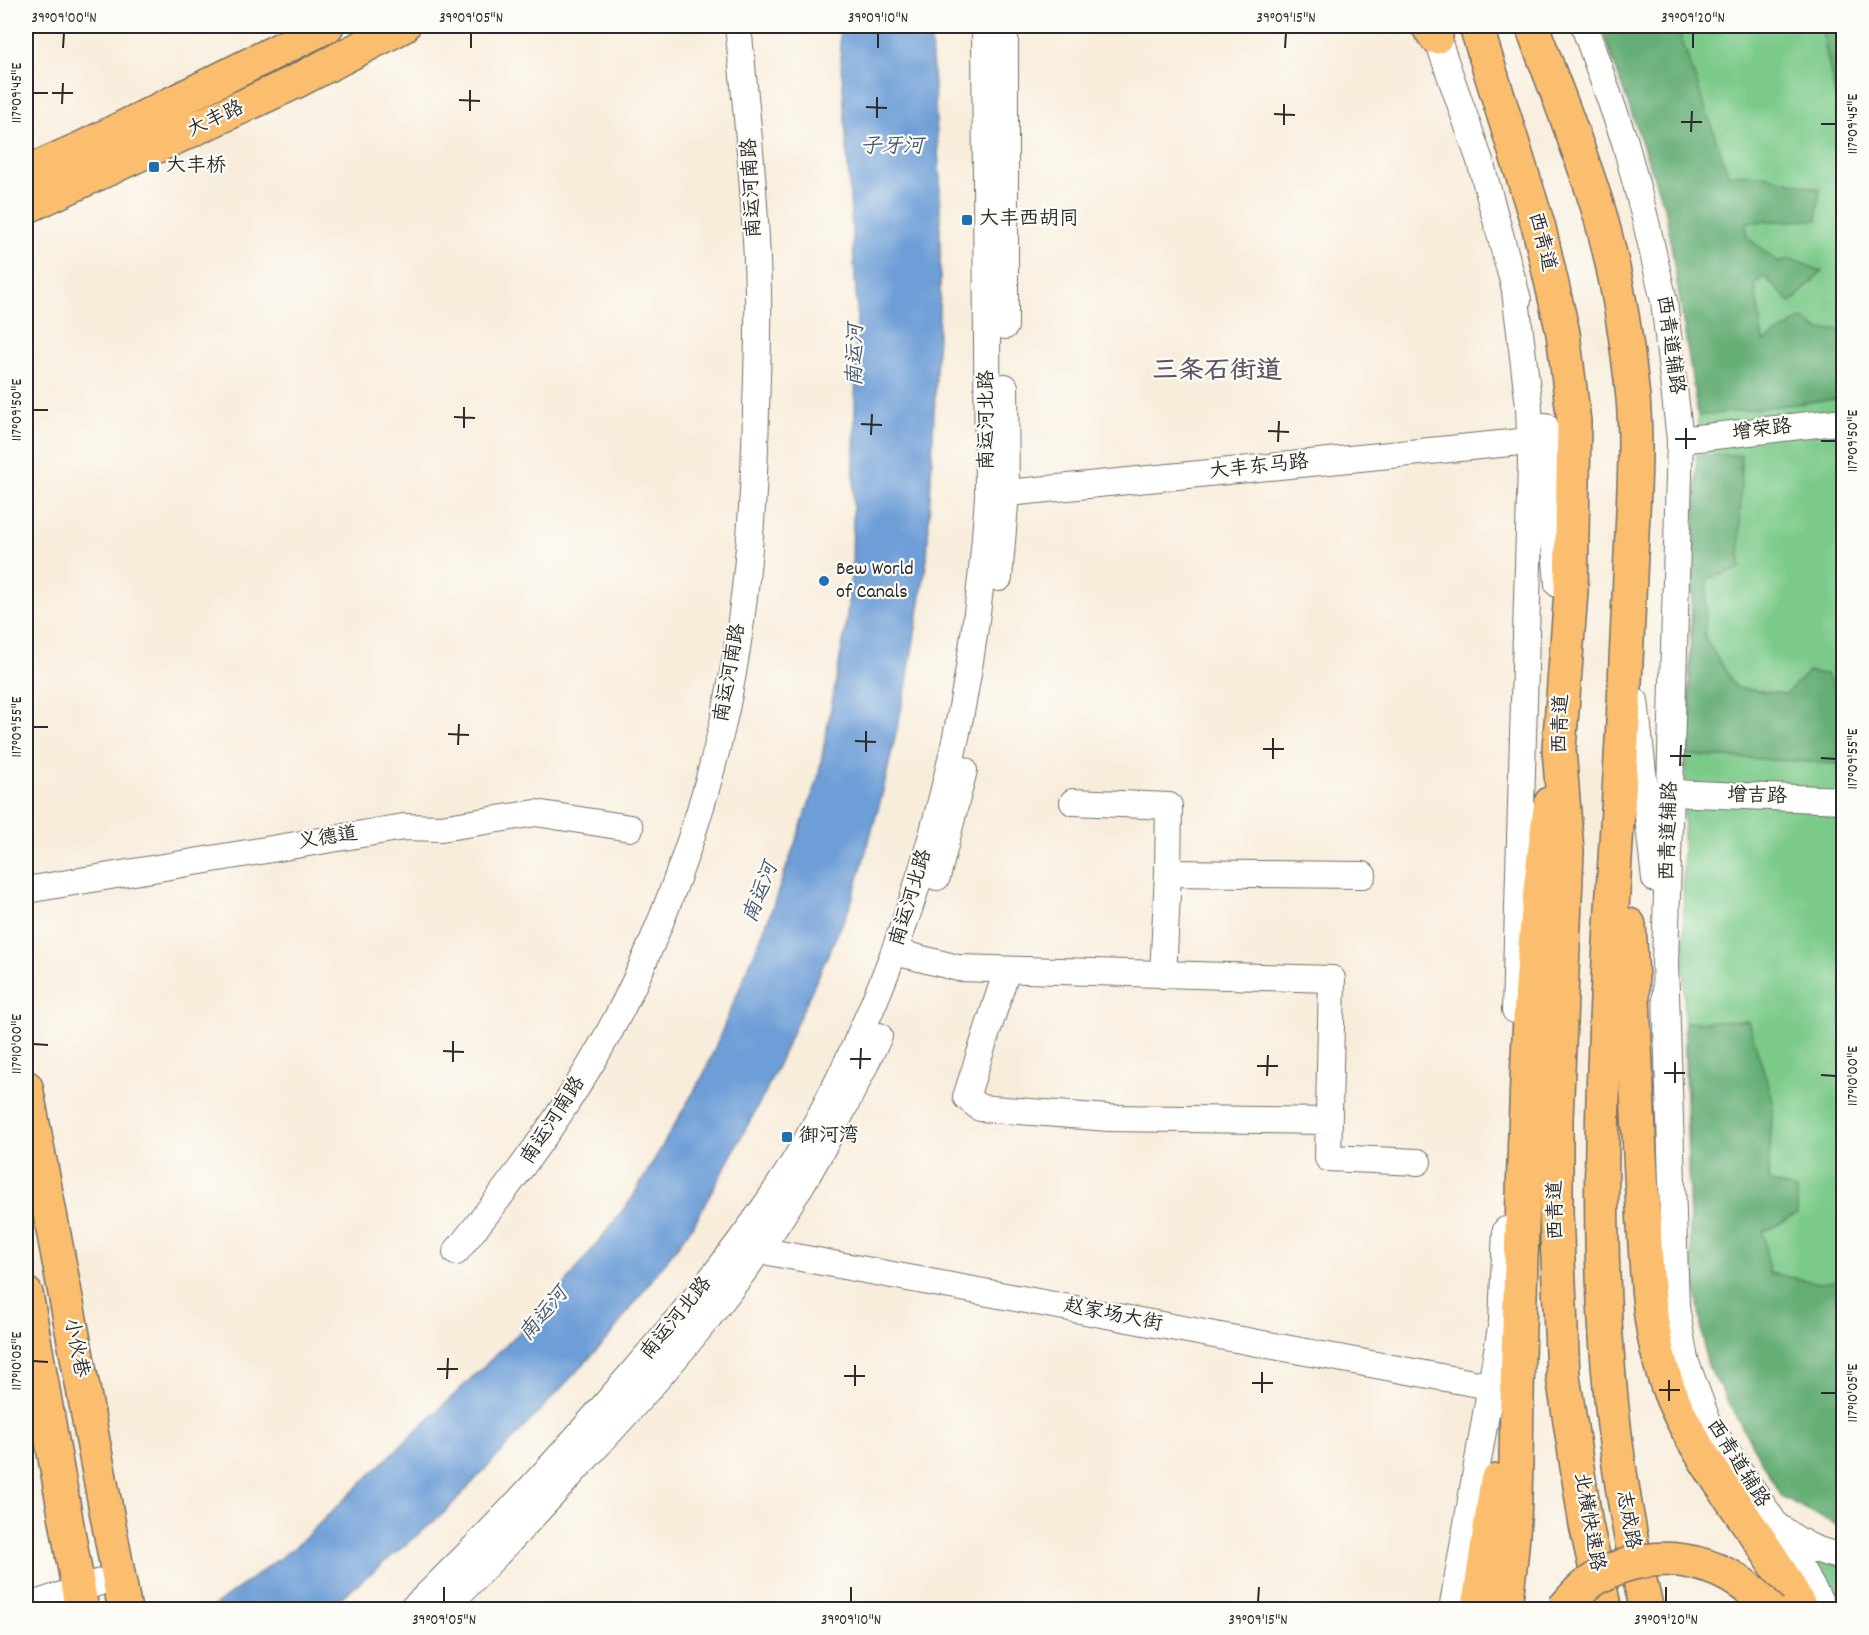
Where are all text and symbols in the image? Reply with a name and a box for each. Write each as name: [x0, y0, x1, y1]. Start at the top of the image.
text: 39°09'00"N: [31, 8, 97, 30]
text: 39°09'05"N: [439, 8, 503, 30]
text: 39°09'10"N: [848, 8, 908, 30]
text: 39°09'15"N: [1256, 8, 1316, 30]
text: 39°09'20"N: [1661, 8, 1725, 30]
text: 117°09'45"E: [7, 63, 29, 123]
street label: 大丰路: [183, 94, 250, 145]
text: 117°09'45"E: [1843, 94, 1865, 154]
water label: 子牙河: [861, 133, 926, 163]
street label: 南运河南路: [736, 136, 770, 239]
place label: 大丰桥: [166, 153, 226, 181]
marker: 大丰桥: [147, 160, 161, 174]
place label: 大丰西胡同: [979, 206, 1079, 234]
street label: 西青道: [1520, 210, 1562, 274]
marker: 大丰西胡同: [960, 213, 974, 227]
street label: 西青道辅路: [1648, 294, 1690, 397]
water label: 南运河: [841, 320, 873, 387]
district label: 三条石街道: [1152, 354, 1282, 391]
street label: 南运河北路: [974, 369, 1002, 470]
text: 117°09'50"E: [7, 379, 29, 441]
text: 117°09'50"E: [1843, 410, 1865, 472]
street label: 增荣路: [1731, 413, 1794, 449]
street label: 大丰东马路: [1208, 449, 1311, 487]
place label: Bew World of Canals: [836, 556, 914, 607]
marker: Bew World of Canals: [817, 574, 831, 588]
street label: 南运河南路: [709, 620, 754, 725]
street label: 西青道: [1547, 694, 1577, 754]
text: 117°09'55"E: [7, 696, 29, 758]
text: 117°09'55"E: [1843, 728, 1865, 790]
street label: 西青道辅路: [1654, 780, 1686, 881]
street label: 增吉路: [1727, 782, 1788, 812]
street label: 义德道: [296, 820, 360, 858]
street label: 南运河北路: [884, 845, 940, 950]
water label: 南运河: [737, 855, 788, 928]
text: 117°10'00"E: [7, 1014, 29, 1074]
text: 117°10'00"E: [1843, 1046, 1865, 1106]
street label: 南运河南路: [515, 1071, 594, 1171]
place label: 御河湾: [799, 1123, 859, 1151]
marker: 御河湾: [780, 1130, 794, 1144]
street label: 西青道: [1542, 1180, 1572, 1240]
street label: 南运河北路: [635, 1271, 720, 1367]
water label: 南运河: [513, 1279, 579, 1349]
street label: 赵家场大街: [1061, 1293, 1165, 1339]
street label: 小伙巷: [56, 1316, 95, 1381]
text: 117°10'05"E: [7, 1331, 29, 1390]
text: 117°10'05"E: [1843, 1363, 1865, 1422]
street label: 西青道辅路: [1699, 1414, 1776, 1515]
street label: 北横快速路: [1566, 1470, 1611, 1575]
street label: 志成路: [1608, 1488, 1646, 1553]
text: 39°09'05"N: [412, 1610, 476, 1632]
text: 39°09'10"N: [821, 1610, 881, 1632]
text: 39°09'15"N: [1228, 1610, 1288, 1632]
text: 39°09'20"N: [1634, 1610, 1698, 1632]

